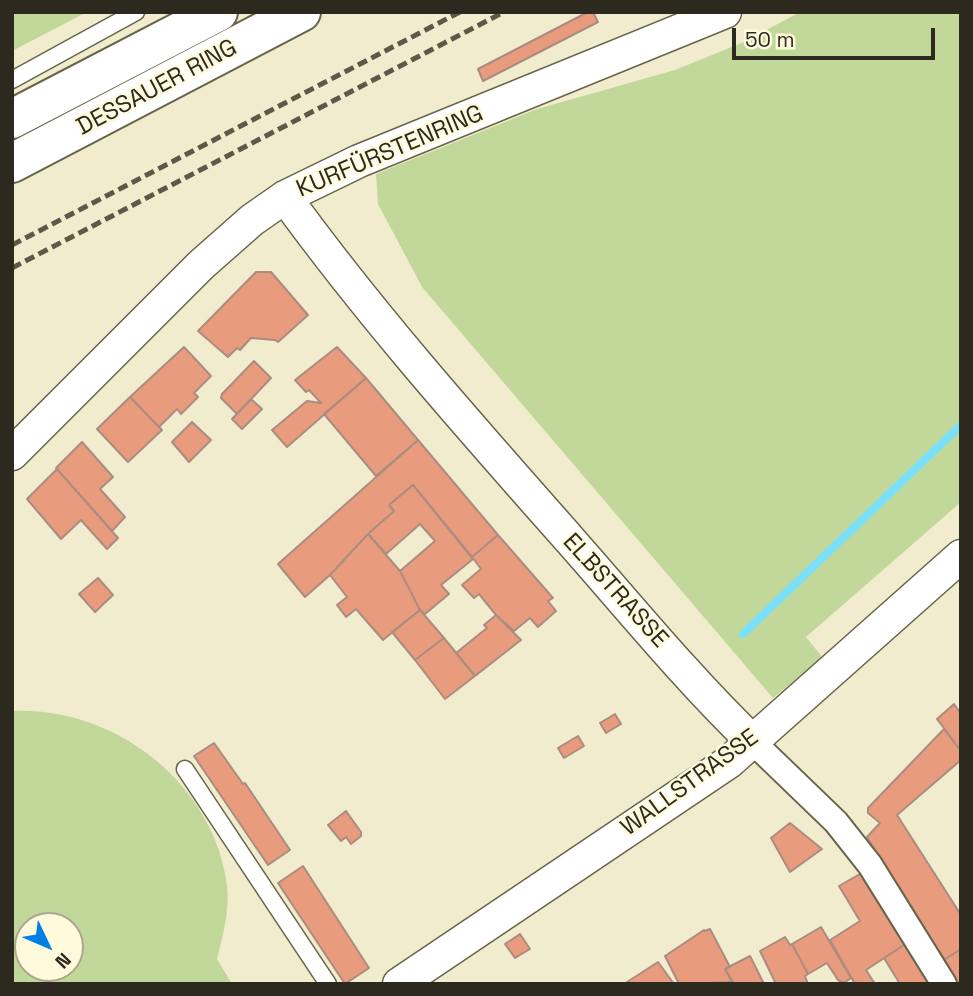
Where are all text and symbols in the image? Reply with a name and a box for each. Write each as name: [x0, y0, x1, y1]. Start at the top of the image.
scale bar: [735, 14, 938, 58]
text: 50 m: [745, 26, 795, 53]
street label: DESSAUER RING: [72, 34, 242, 142]
street label: KURFÜRSTENRING: [292, 100, 488, 204]
street label: ELBSTRASSE: [556, 528, 674, 654]
street label: WALLSTRASSE: [616, 723, 764, 843]
north arrow: [14, 912, 84, 982]
text: N: [50, 947, 76, 974]

